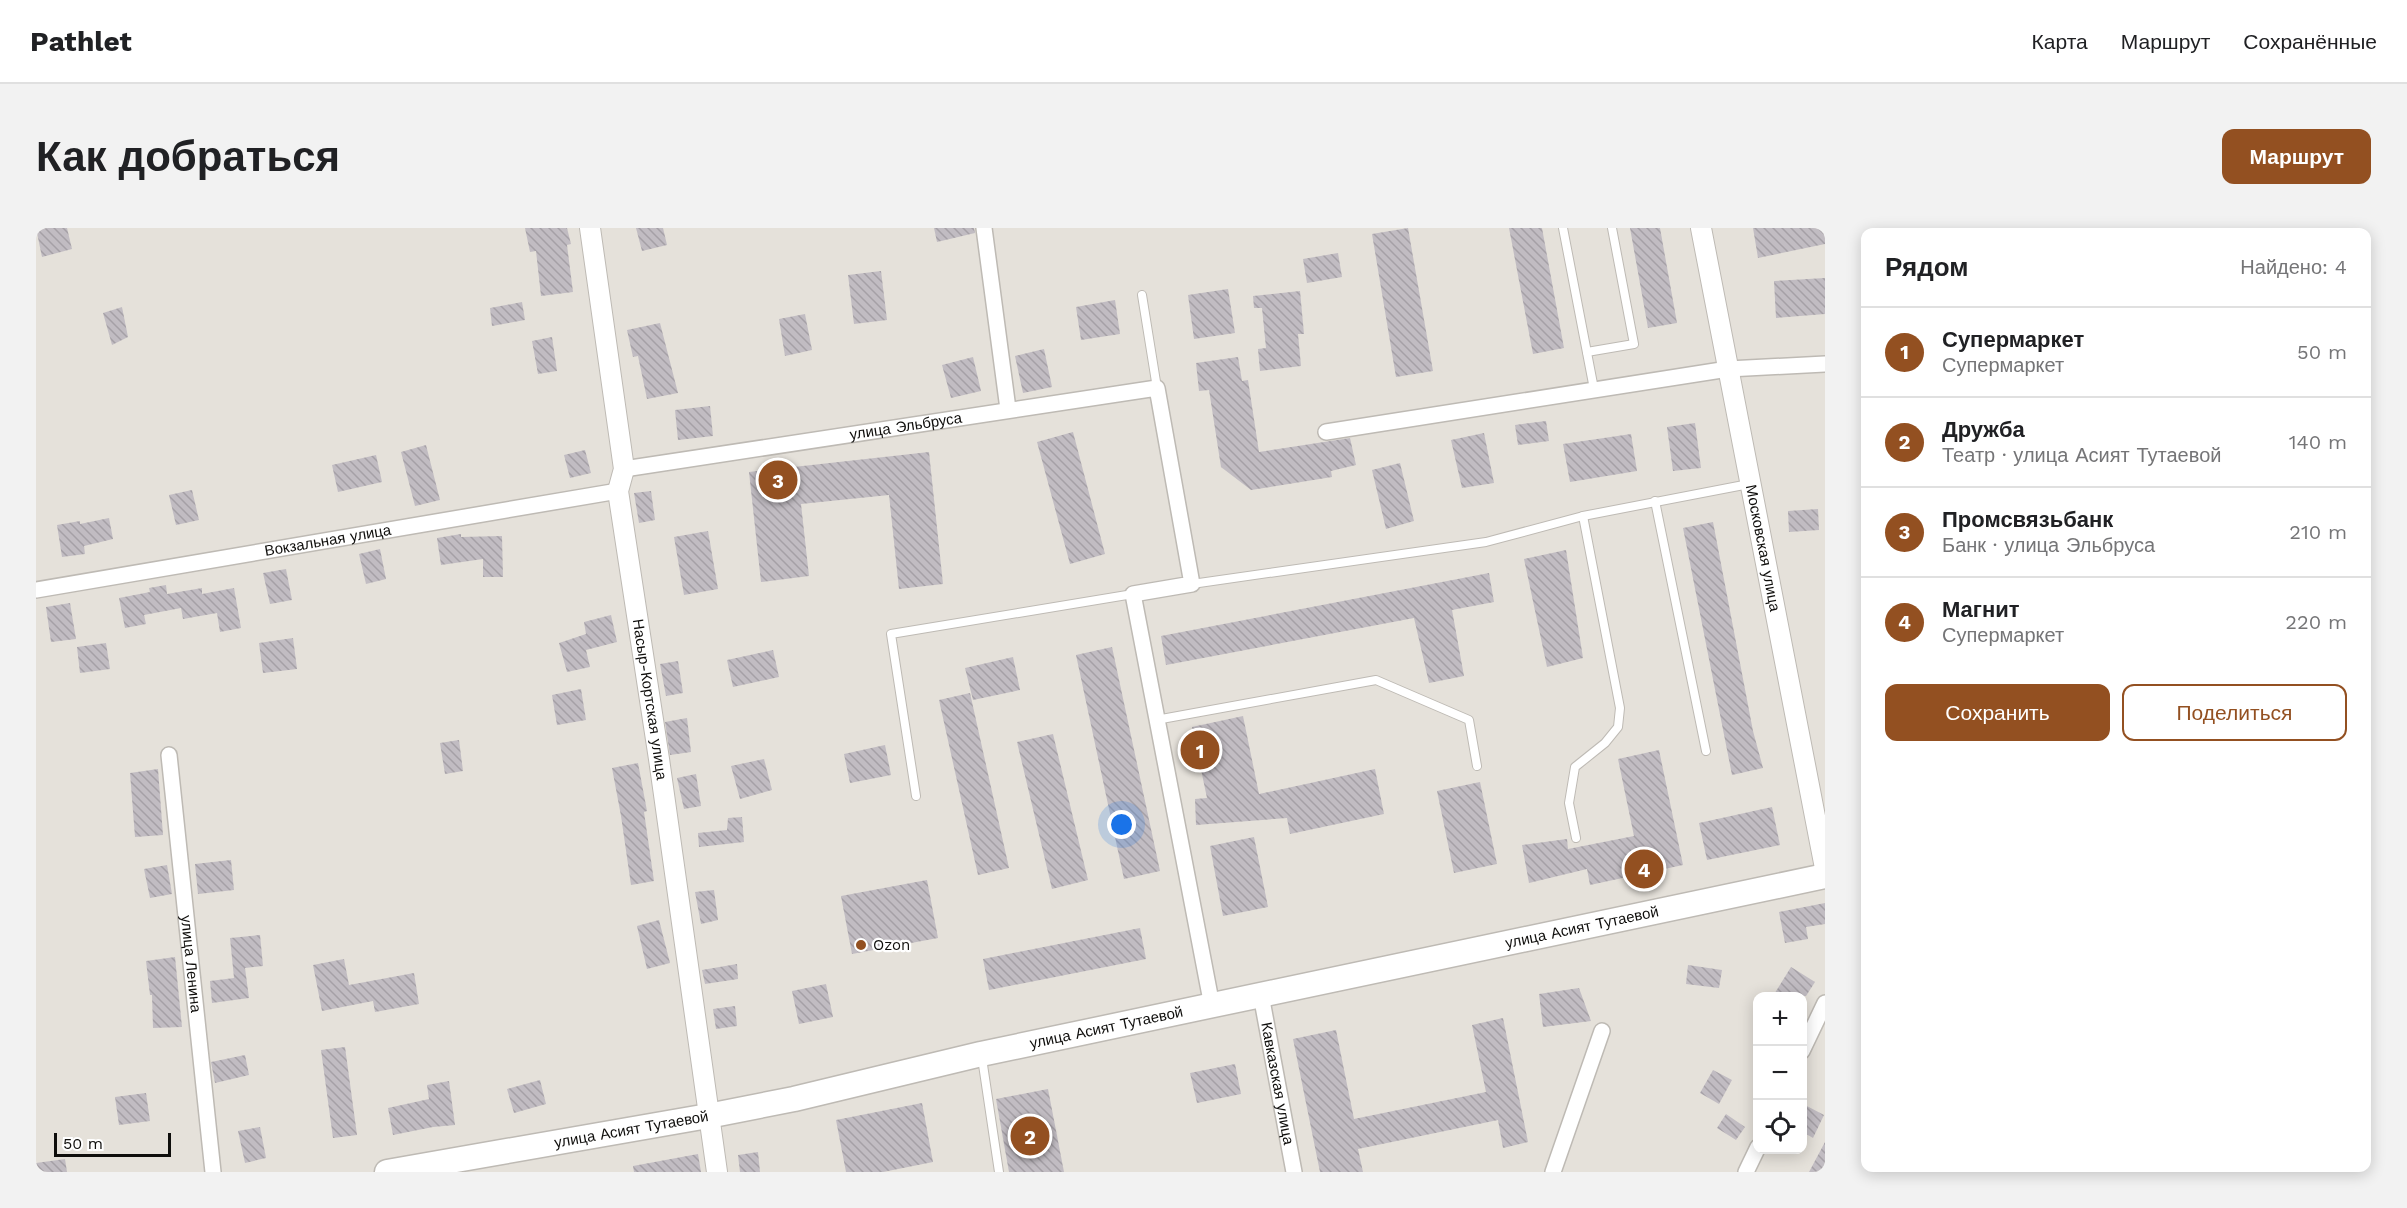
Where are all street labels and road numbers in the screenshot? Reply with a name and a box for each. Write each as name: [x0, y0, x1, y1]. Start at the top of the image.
street label: улица Эльбруса: [848, 409, 964, 444]
street label: Московская улица: [1742, 483, 1784, 614]
street label: Вокзальная улица: [263, 521, 393, 560]
street label: Насыр-Кортская улица: [629, 618, 671, 782]
street label: улица Асият Тутаевой: [1504, 902, 1660, 952]
street label: улица Ленина: [177, 914, 205, 1014]
street label: улица Асият Тутаевой: [1028, 1003, 1185, 1052]
street label: Кавказская улица: [1257, 1021, 1298, 1147]
street label: улица Асият Тутаевой: [553, 1107, 710, 1152]

